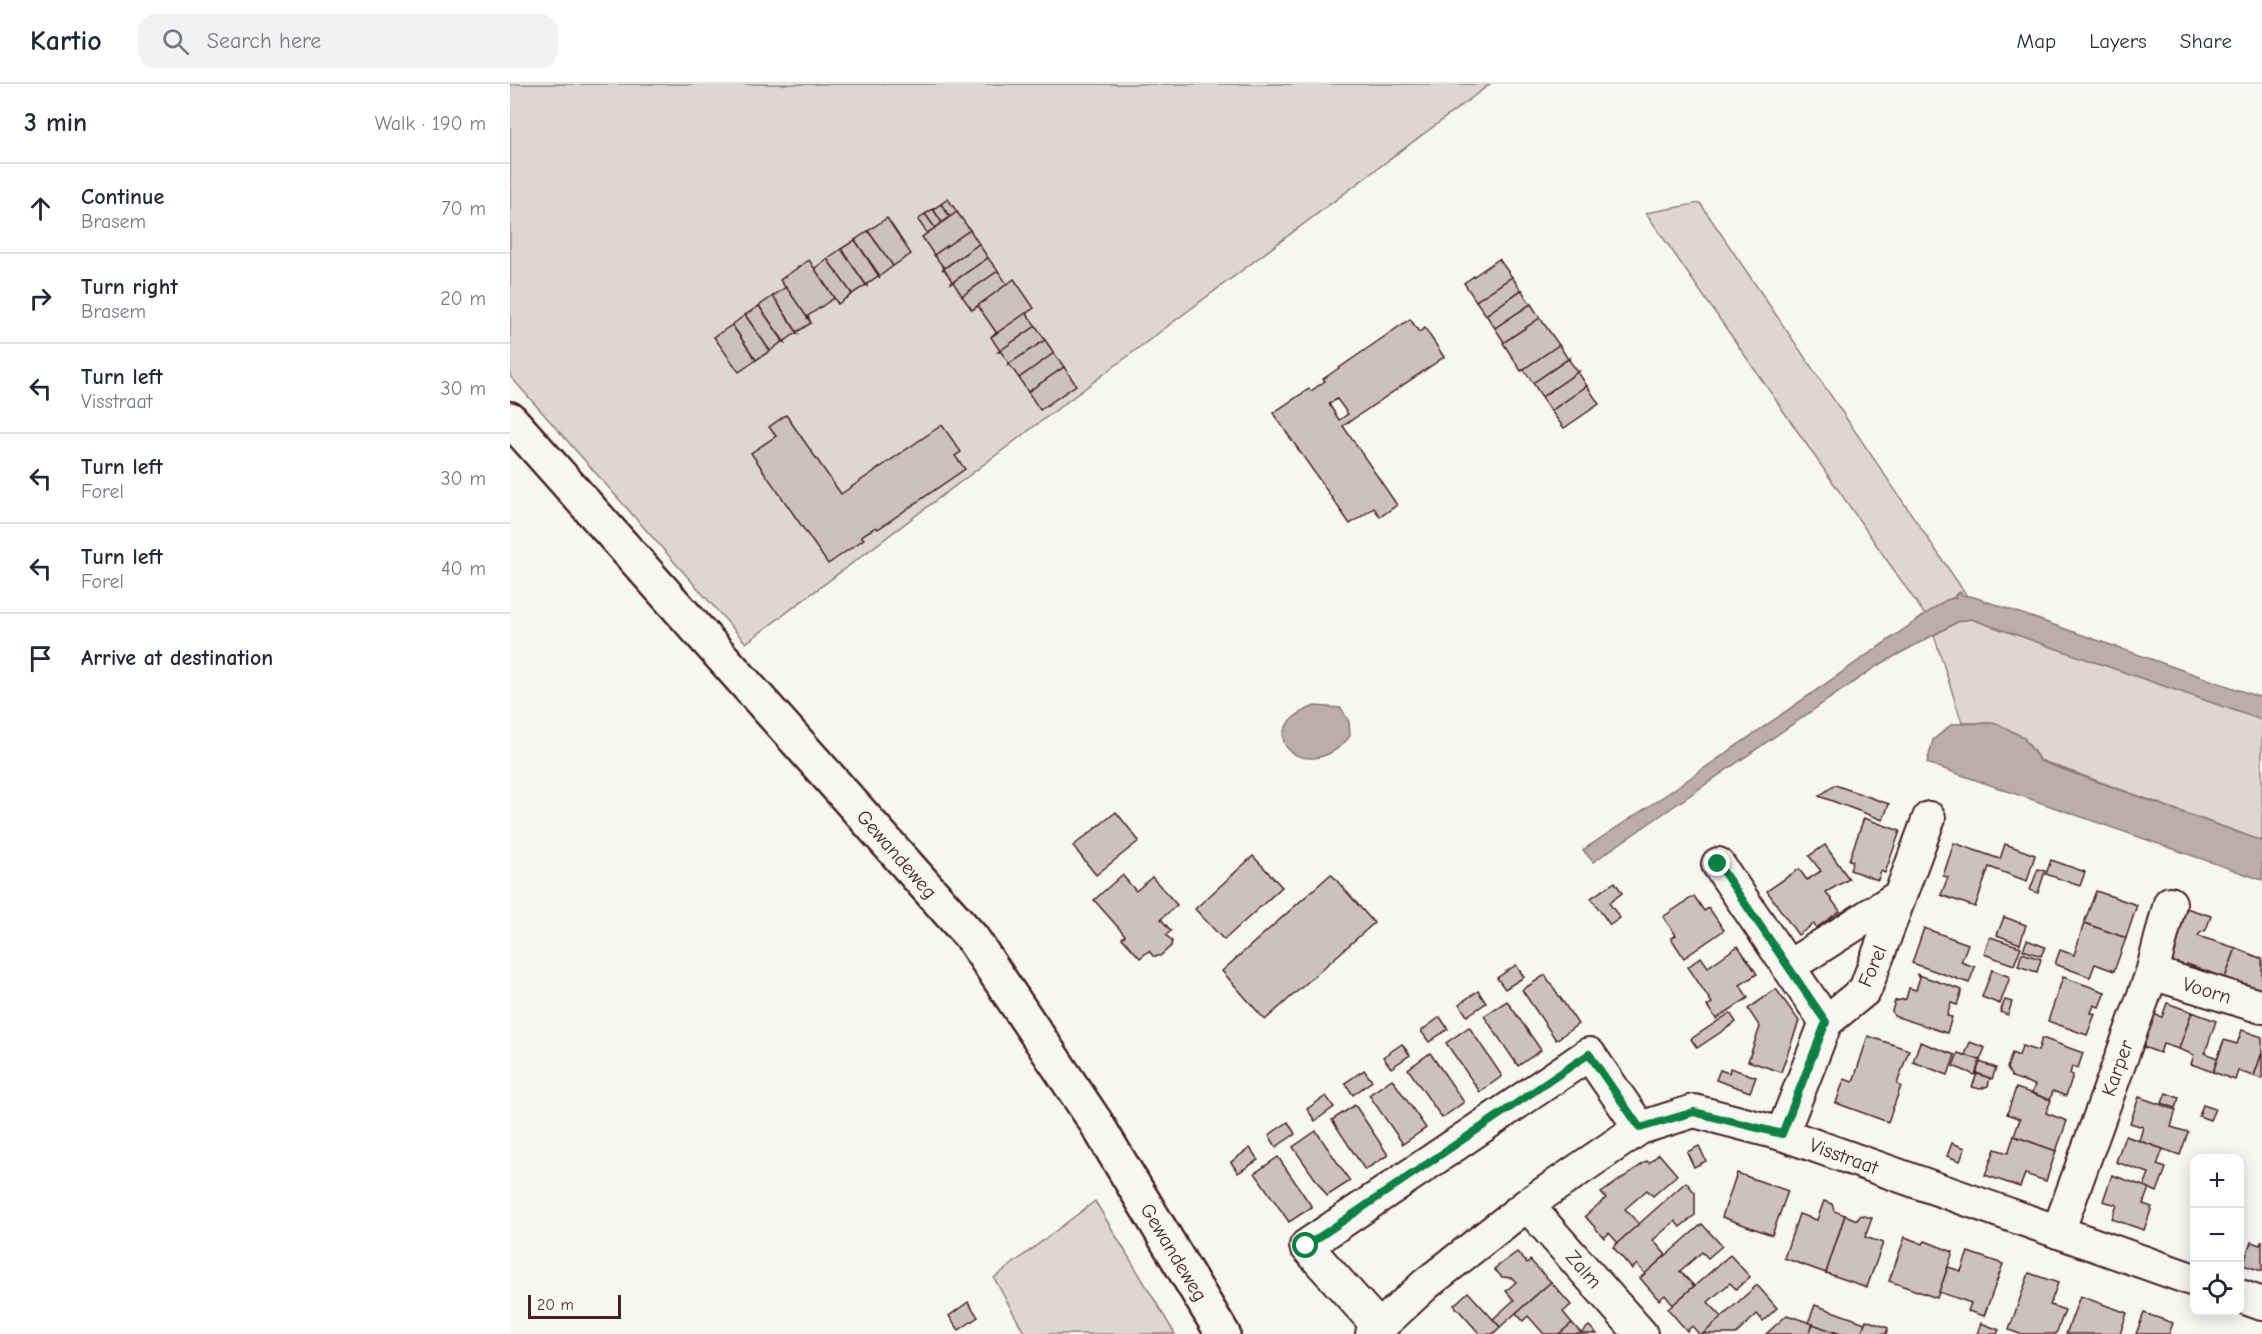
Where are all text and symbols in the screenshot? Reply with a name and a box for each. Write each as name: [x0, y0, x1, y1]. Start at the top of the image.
search box: [138, 14, 558, 68]
text: Kartio: [30, 25, 102, 57]
icon: search: [159, 25, 192, 58]
text: Search here: [207, 28, 321, 54]
text: Map: [2017, 29, 2056, 53]
text: Layers: [2089, 29, 2147, 53]
text: Share: [2180, 29, 2232, 53]
text: 3 min: [24, 108, 87, 138]
text: Walk · 190 m: [375, 112, 486, 135]
text: Continue: [81, 184, 164, 210]
icon: ahead: [24, 192, 57, 225]
text: 70 m: [441, 197, 486, 220]
text: Brasem: [81, 210, 146, 233]
text: Turn right: [81, 274, 178, 300]
icon: right: [24, 282, 57, 315]
text: 20 m: [440, 287, 486, 310]
text: Brasem: [81, 300, 146, 323]
text: Turn left: [81, 364, 163, 390]
icon: left: [24, 372, 57, 405]
text: 30 m: [440, 377, 486, 400]
text: Visstraat: [81, 390, 153, 413]
text: Turn left: [81, 454, 163, 480]
icon: left: [24, 462, 57, 495]
text: 30 m: [440, 467, 486, 490]
text: Forel: [81, 480, 124, 503]
text: Turn left: [81, 544, 163, 570]
icon: left: [24, 552, 57, 585]
text: 40 m: [441, 557, 486, 580]
text: Forel: [81, 570, 124, 593]
icon: arrive: [24, 642, 57, 675]
text: Arrive at destination: [81, 645, 273, 671]
street label: Gewandeweg: [852, 805, 941, 903]
route end: [1704, 850, 1730, 876]
street label: Forel: [1853, 942, 1891, 990]
street label: Voorn: [2180, 972, 2234, 1009]
street label: Karper: [2097, 1037, 2138, 1099]
street label: Visstraat: [1806, 1133, 1883, 1180]
map controls: [2190, 1154, 2244, 1316]
button: +: [2190, 1154, 2244, 1208]
street label: Gewandeweg: [1135, 1199, 1212, 1305]
button: −: [2190, 1208, 2244, 1262]
route start: [1292, 1232, 1318, 1258]
street label: Zalm: [1561, 1246, 1606, 1293]
button: locate: [2190, 1262, 2244, 1316]
scale bar: [528, 1292, 621, 1320]
text: 20 m: [537, 1296, 574, 1314]

